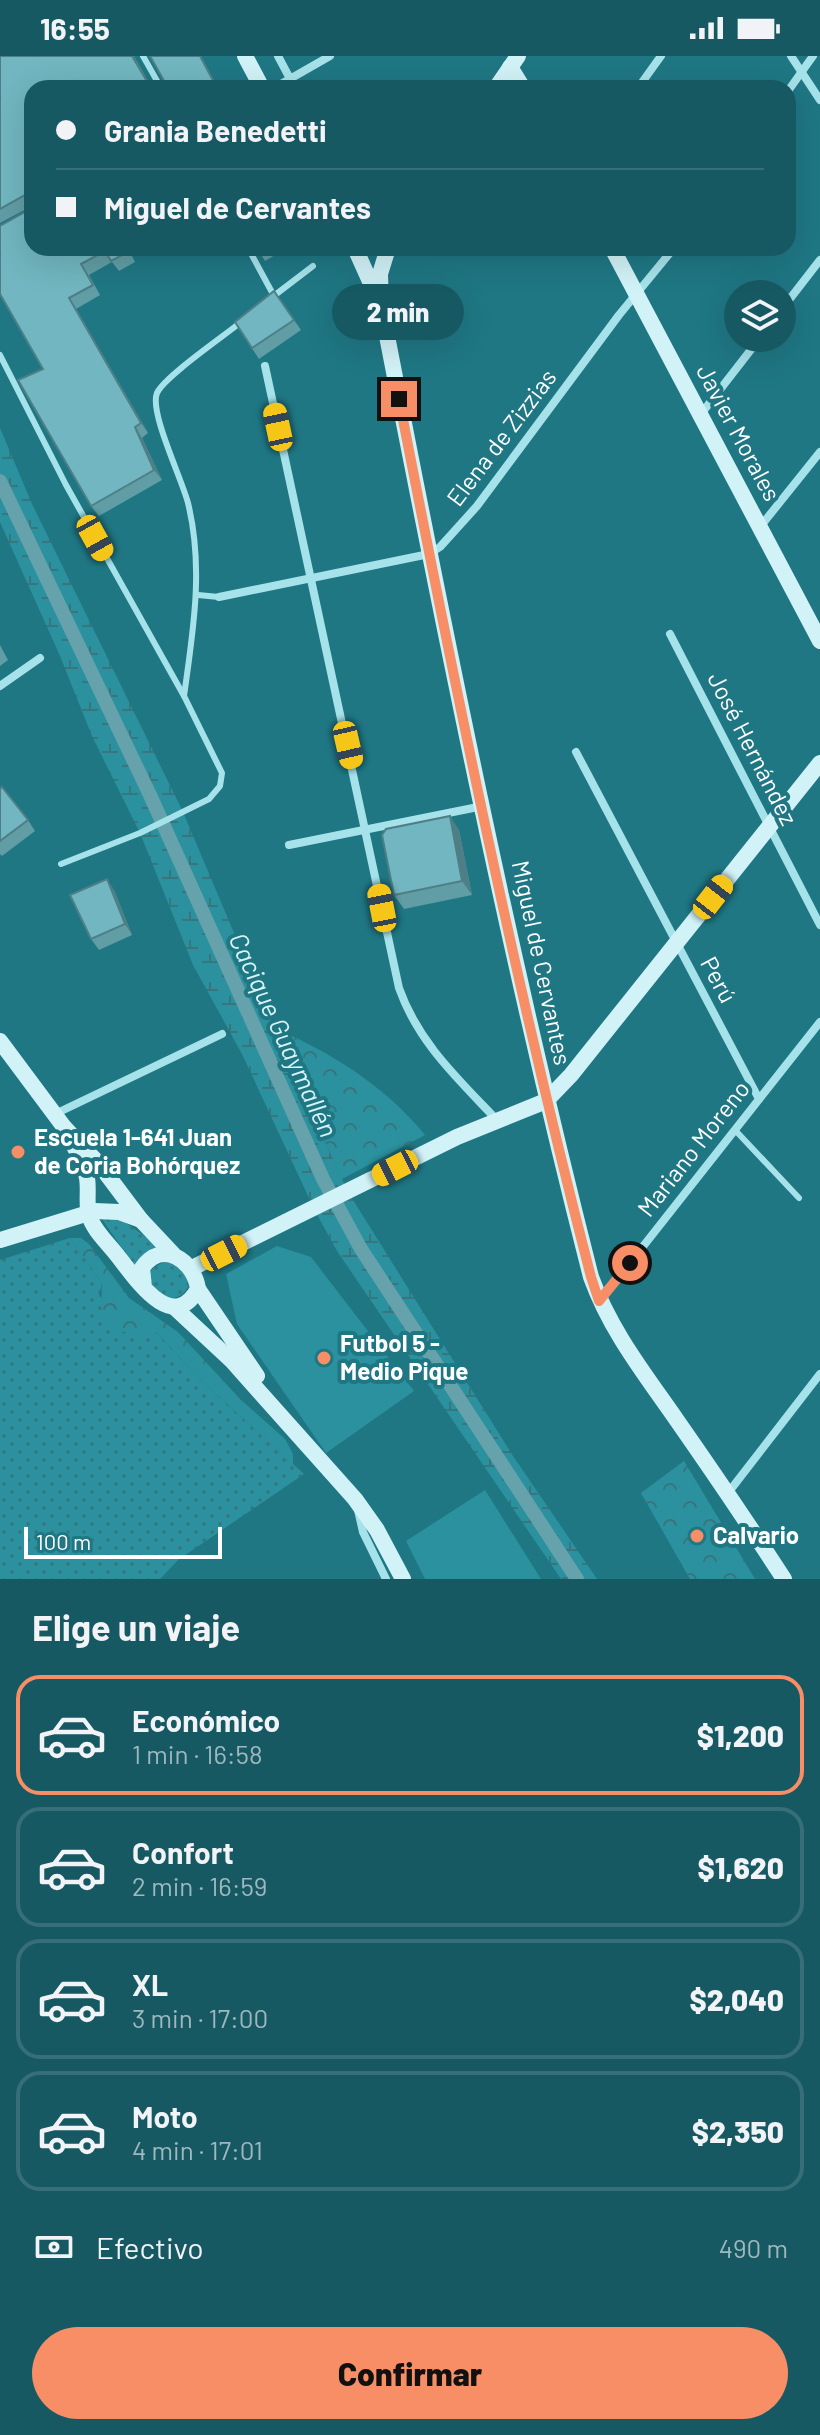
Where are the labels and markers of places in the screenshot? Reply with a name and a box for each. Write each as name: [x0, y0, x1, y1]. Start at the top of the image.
place label: Escuela 1-641 Juan de Coria Bohórquez: [34, 1122, 240, 1179]
marker: Escuela 1-641 Juan de Coria Bohórquez: [9, 1143, 27, 1161]
place label: Futbol 5 - Medio Pique: [340, 1328, 468, 1385]
marker: Futbol 5 - Medio Pique: [315, 1349, 333, 1367]
place label: Calvario: [713, 1520, 799, 1549]
marker: Calvario: [688, 1527, 706, 1545]

